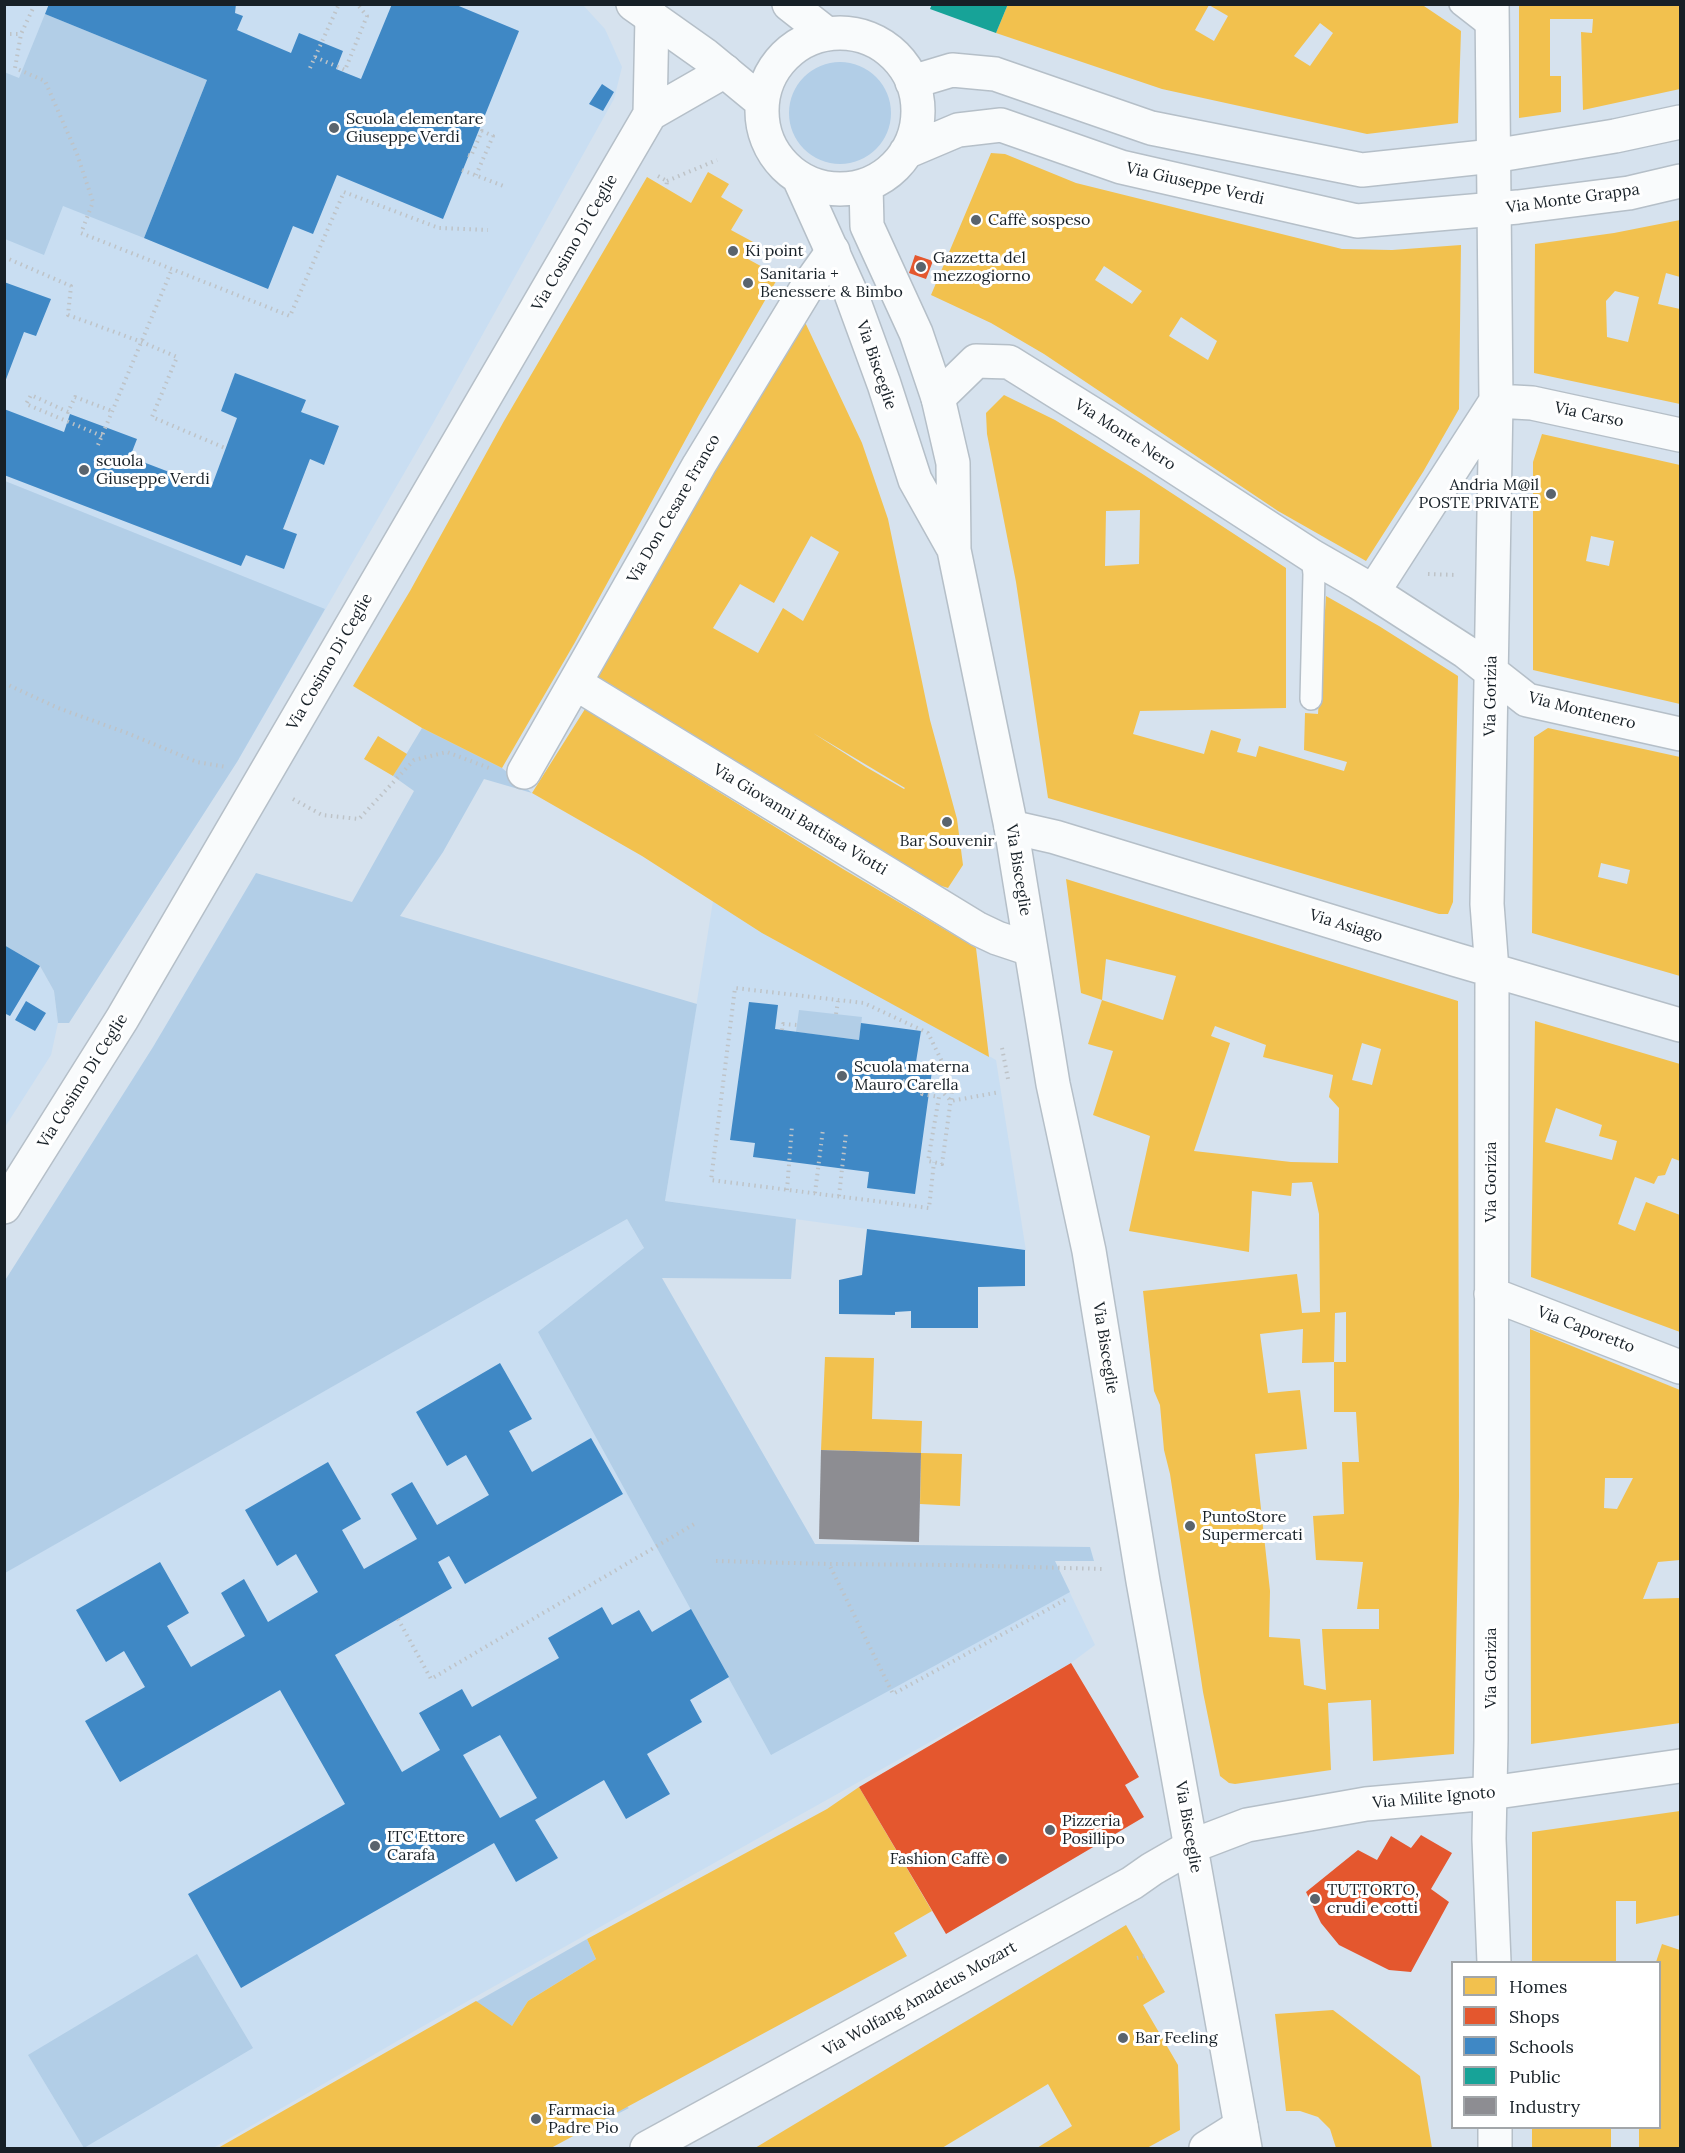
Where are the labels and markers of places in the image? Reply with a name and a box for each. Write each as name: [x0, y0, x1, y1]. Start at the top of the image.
place label: Scuola elementare Giuseppe Verdi: [346, 109, 483, 147]
marker: Scuola elementare Giuseppe Verdi: [327, 121, 341, 135]
place label: Caffè sospeso: [988, 210, 1090, 230]
marker: Caffè sospeso: [969, 213, 983, 227]
place label: Ki point: [745, 241, 804, 261]
marker: Ki point: [726, 244, 740, 258]
place label: Gazzetta del mezzogiorno: [933, 248, 1031, 286]
marker: Gazzetta del mezzogiorno: [914, 260, 928, 274]
place label: Sanitaria + Benessere & Bimbo: [760, 264, 903, 302]
marker: Sanitaria + Benessere & Bimbo: [741, 276, 755, 290]
place label: scuola Giuseppe Verdi: [96, 451, 210, 489]
marker: scuola Giuseppe Verdi: [77, 463, 91, 477]
place label: Andria M@il POSTE PRIVATE: [1419, 475, 1539, 513]
marker: Andria M@il POSTE PRIVATE: [1544, 487, 1558, 501]
marker: Bar Souvenir: [940, 815, 954, 829]
place label: Bar Souvenir: [899, 831, 995, 851]
place label: Scuola materna Mauro Carella: [854, 1057, 970, 1095]
marker: Scuola materna Mauro Carella: [835, 1069, 849, 1083]
place label: PuntoStore Supermercati: [1202, 1507, 1303, 1545]
marker: PuntoStore Supermercati: [1183, 1519, 1197, 1533]
place label: Pizzeria Posillipo: [1062, 1811, 1125, 1849]
marker: Pizzeria Posillipo: [1043, 1823, 1057, 1837]
place label: ITC Ettore Carafa: [387, 1827, 465, 1865]
marker: ITC Ettore Carafa: [368, 1839, 382, 1853]
place label: Fashion Caffè: [890, 1849, 990, 1869]
marker: Fashion Caffè: [995, 1852, 1009, 1866]
place label: TUTTORTO, crudi e cotti: [1327, 1880, 1419, 1918]
marker: TUTTORTO, crudi e cotti: [1308, 1892, 1322, 1906]
place label: Bar Feeling: [1135, 2028, 1218, 2048]
marker: Bar Feeling: [1116, 2031, 1130, 2045]
place label: Farmacia Padre Pio: [548, 2100, 619, 2138]
marker: Farmacia Padre Pio: [529, 2112, 543, 2126]

